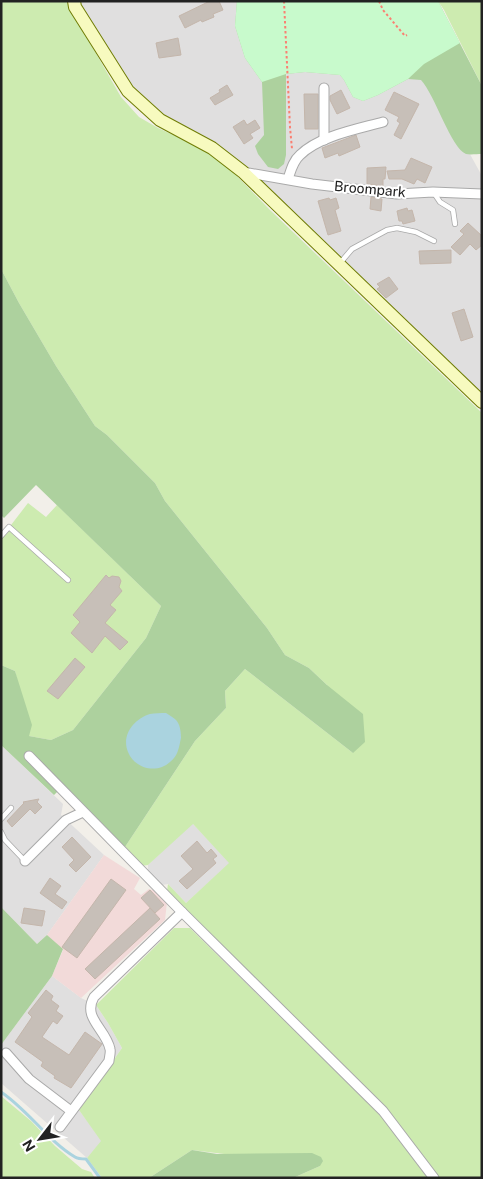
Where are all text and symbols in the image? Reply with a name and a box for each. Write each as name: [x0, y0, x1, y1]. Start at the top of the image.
street label: Broompark: [333, 178, 407, 200]
north arrow: [15, 1114, 65, 1164]
text: N: [19, 1137, 39, 1155]

